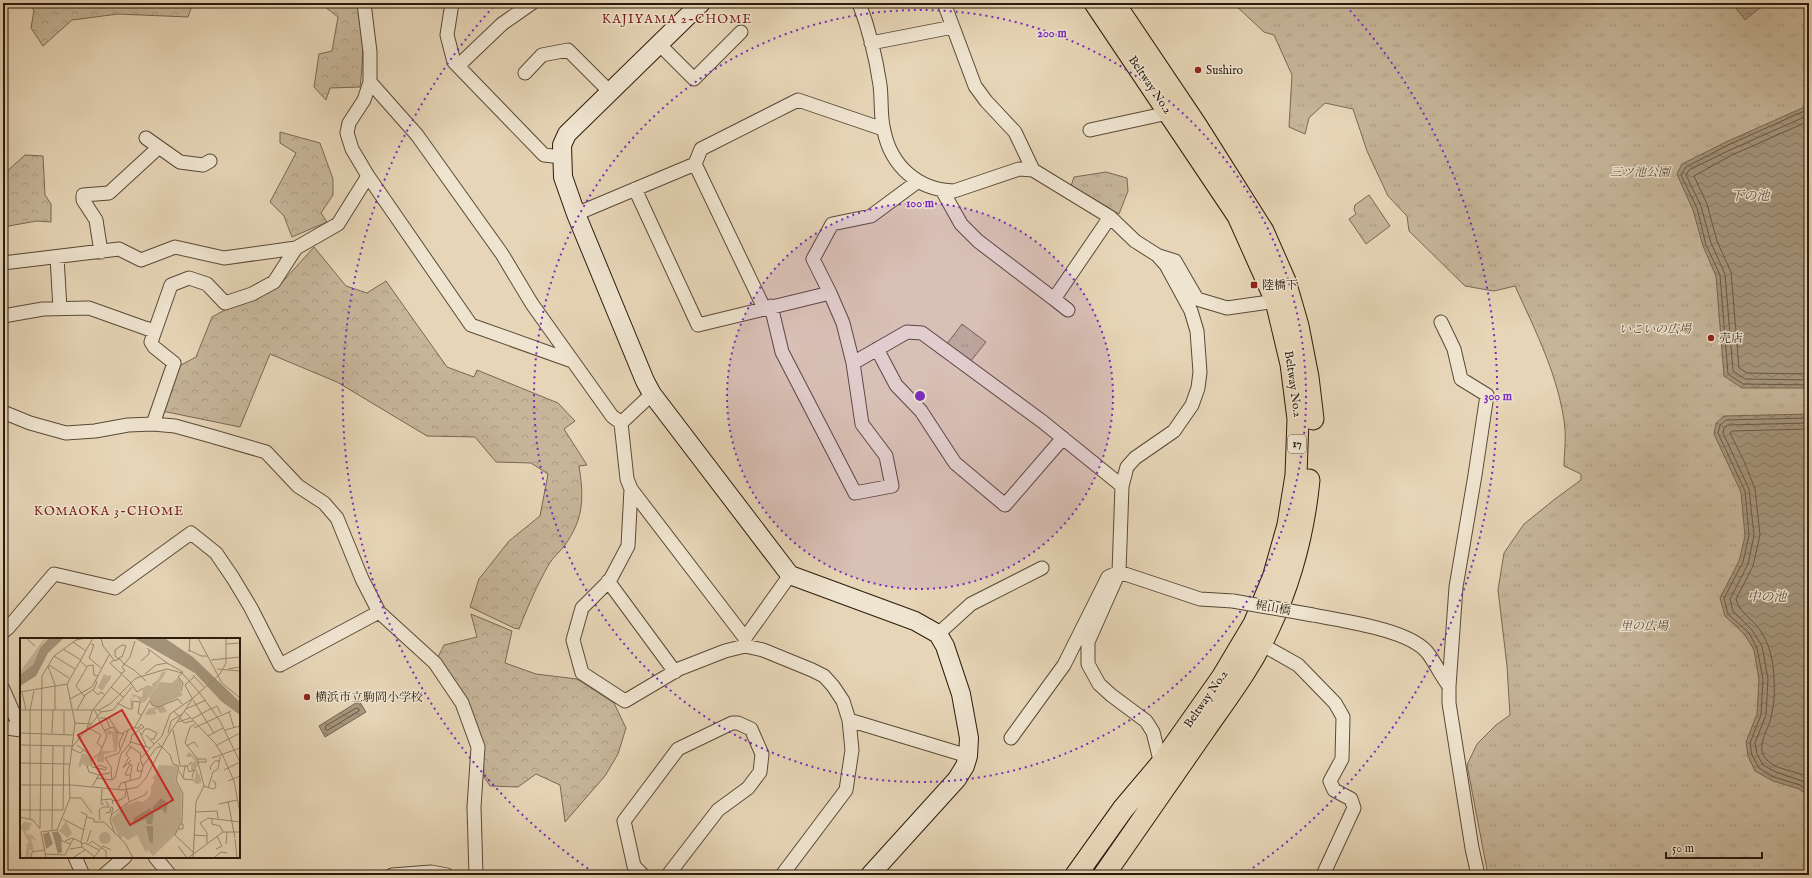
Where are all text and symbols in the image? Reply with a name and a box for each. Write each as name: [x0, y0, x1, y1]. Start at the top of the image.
district label: KAJIYAMA 2-CHOME: [602, 11, 752, 28]
text: 200 m: [1037, 26, 1067, 41]
street label: Beltway No.2: [1125, 53, 1175, 117]
place label: Sushiro: [1206, 63, 1244, 78]
marker: Sushiro: [1193, 65, 1203, 75]
park label: 三ツ池公園: [1610, 165, 1672, 180]
water label: 下の池: [1730, 188, 1771, 205]
text: 100 m: [906, 196, 935, 211]
place label: 陸橋下: [1262, 278, 1298, 293]
marker: 陸橋下: [1249, 280, 1259, 290]
park label: いこいの広場: [1619, 322, 1692, 337]
place label: 売店: [1719, 331, 1743, 346]
marker: 売店: [1706, 333, 1716, 343]
street label: Beltway No.2: [1281, 350, 1305, 419]
centre of rings: [913, 389, 927, 403]
text: 300 m: [1484, 389, 1513, 404]
road number: 17: [1288, 435, 1306, 453]
district label: KOMAOKA 3-CHOME: [34, 503, 184, 520]
water label: 中の池: [1747, 589, 1788, 606]
street label: 梶山橋: [1254, 597, 1292, 619]
park label: 里の広場: [1620, 619, 1669, 634]
inset map: [20, 638, 240, 858]
street label: Beltway No.2: [1181, 667, 1232, 731]
place label: 横浜市立駒岡小学校: [315, 690, 423, 705]
marker: 横浜市立駒岡小学校: [302, 692, 312, 702]
scale bar: [1666, 834, 1762, 860]
text: 50 m: [1672, 841, 1694, 856]

